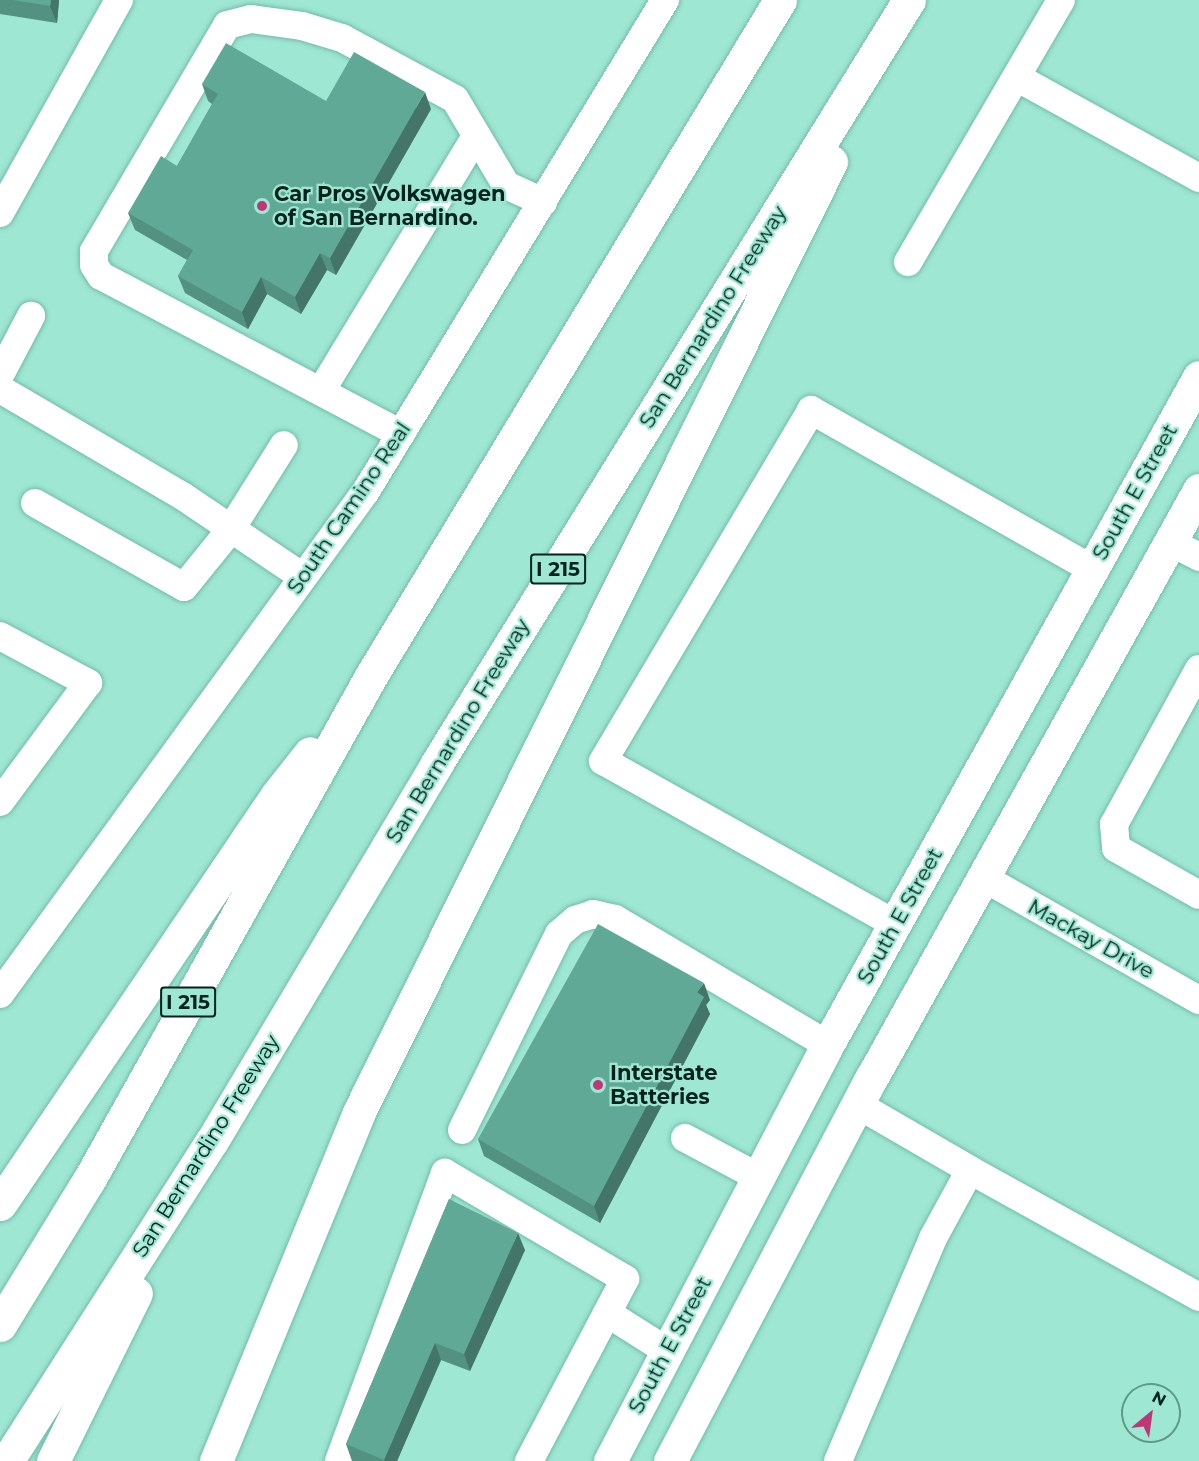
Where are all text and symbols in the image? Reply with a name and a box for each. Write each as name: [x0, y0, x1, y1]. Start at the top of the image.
place label: Car Pros Volkswagen of San Bernardino.: [274, 181, 506, 231]
marker: Car Pros Volkswagen of San Bernardino.: [255, 199, 269, 213]
street label: San Bernardino Freeway: [634, 201, 792, 433]
street label: South Camino Real: [282, 417, 416, 599]
street label: South E Street: [1087, 420, 1183, 564]
road number: I 215: [530, 552, 586, 586]
street label: San Bernardino Freeway: [381, 614, 535, 848]
street label: South E Street: [852, 844, 948, 988]
street label: Mackay Drive: [1024, 894, 1158, 984]
road number: I 215: [160, 985, 216, 1019]
street label: San Bernardino Freeway: [127, 1030, 285, 1262]
place label: Interstate Batteries: [610, 1060, 717, 1110]
marker: Interstate Batteries: [591, 1078, 605, 1092]
street label: South E Street: [623, 1272, 717, 1418]
north arrow: [1121, 1383, 1181, 1443]
text: N: [1149, 1387, 1169, 1410]

